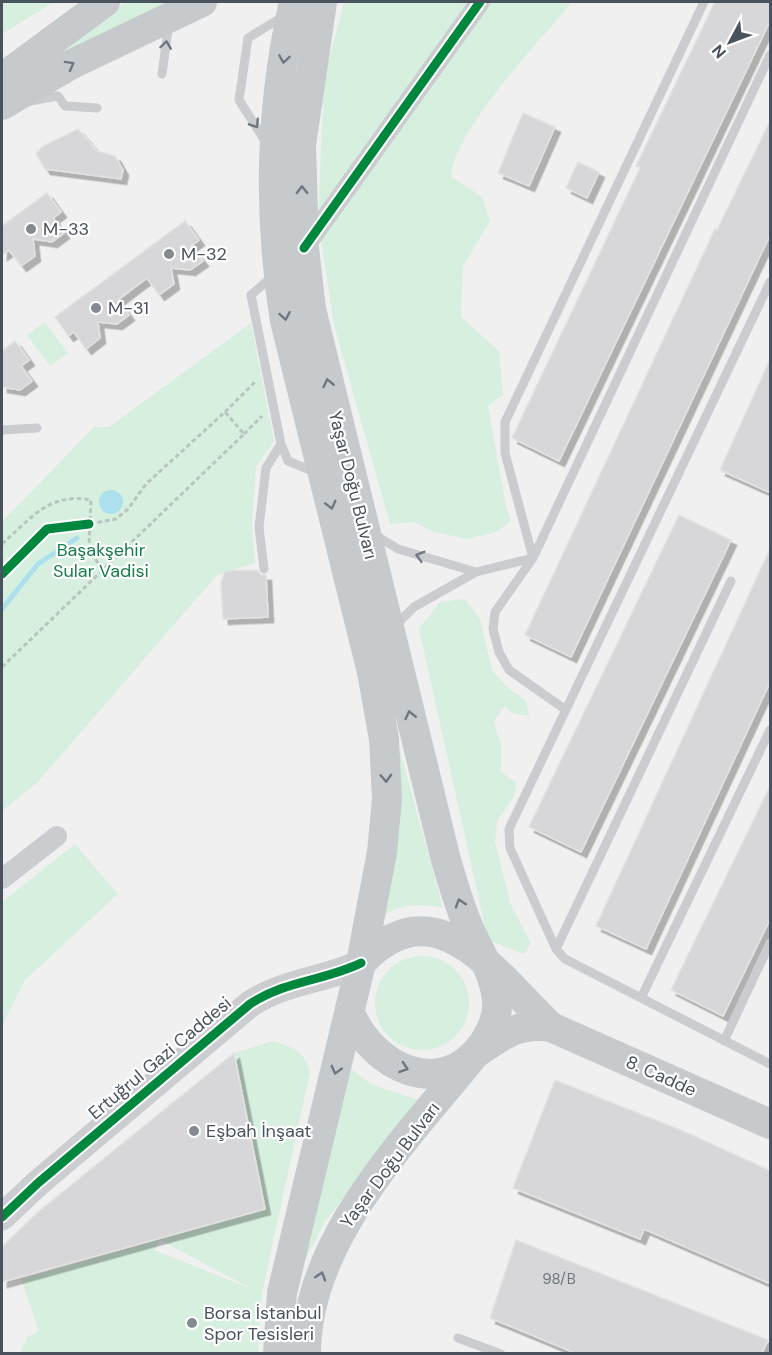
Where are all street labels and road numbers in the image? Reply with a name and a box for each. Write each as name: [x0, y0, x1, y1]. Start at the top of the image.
street label: Yaşar Doğu Bulvarı: [323, 408, 383, 562]
street label: Ertuğrul Gazi Caddesi: [83, 991, 237, 1125]
street label: 8. Cadde: [622, 1050, 700, 1102]
street label: Yaşar Doğu Bulvarı: [335, 1097, 445, 1233]

